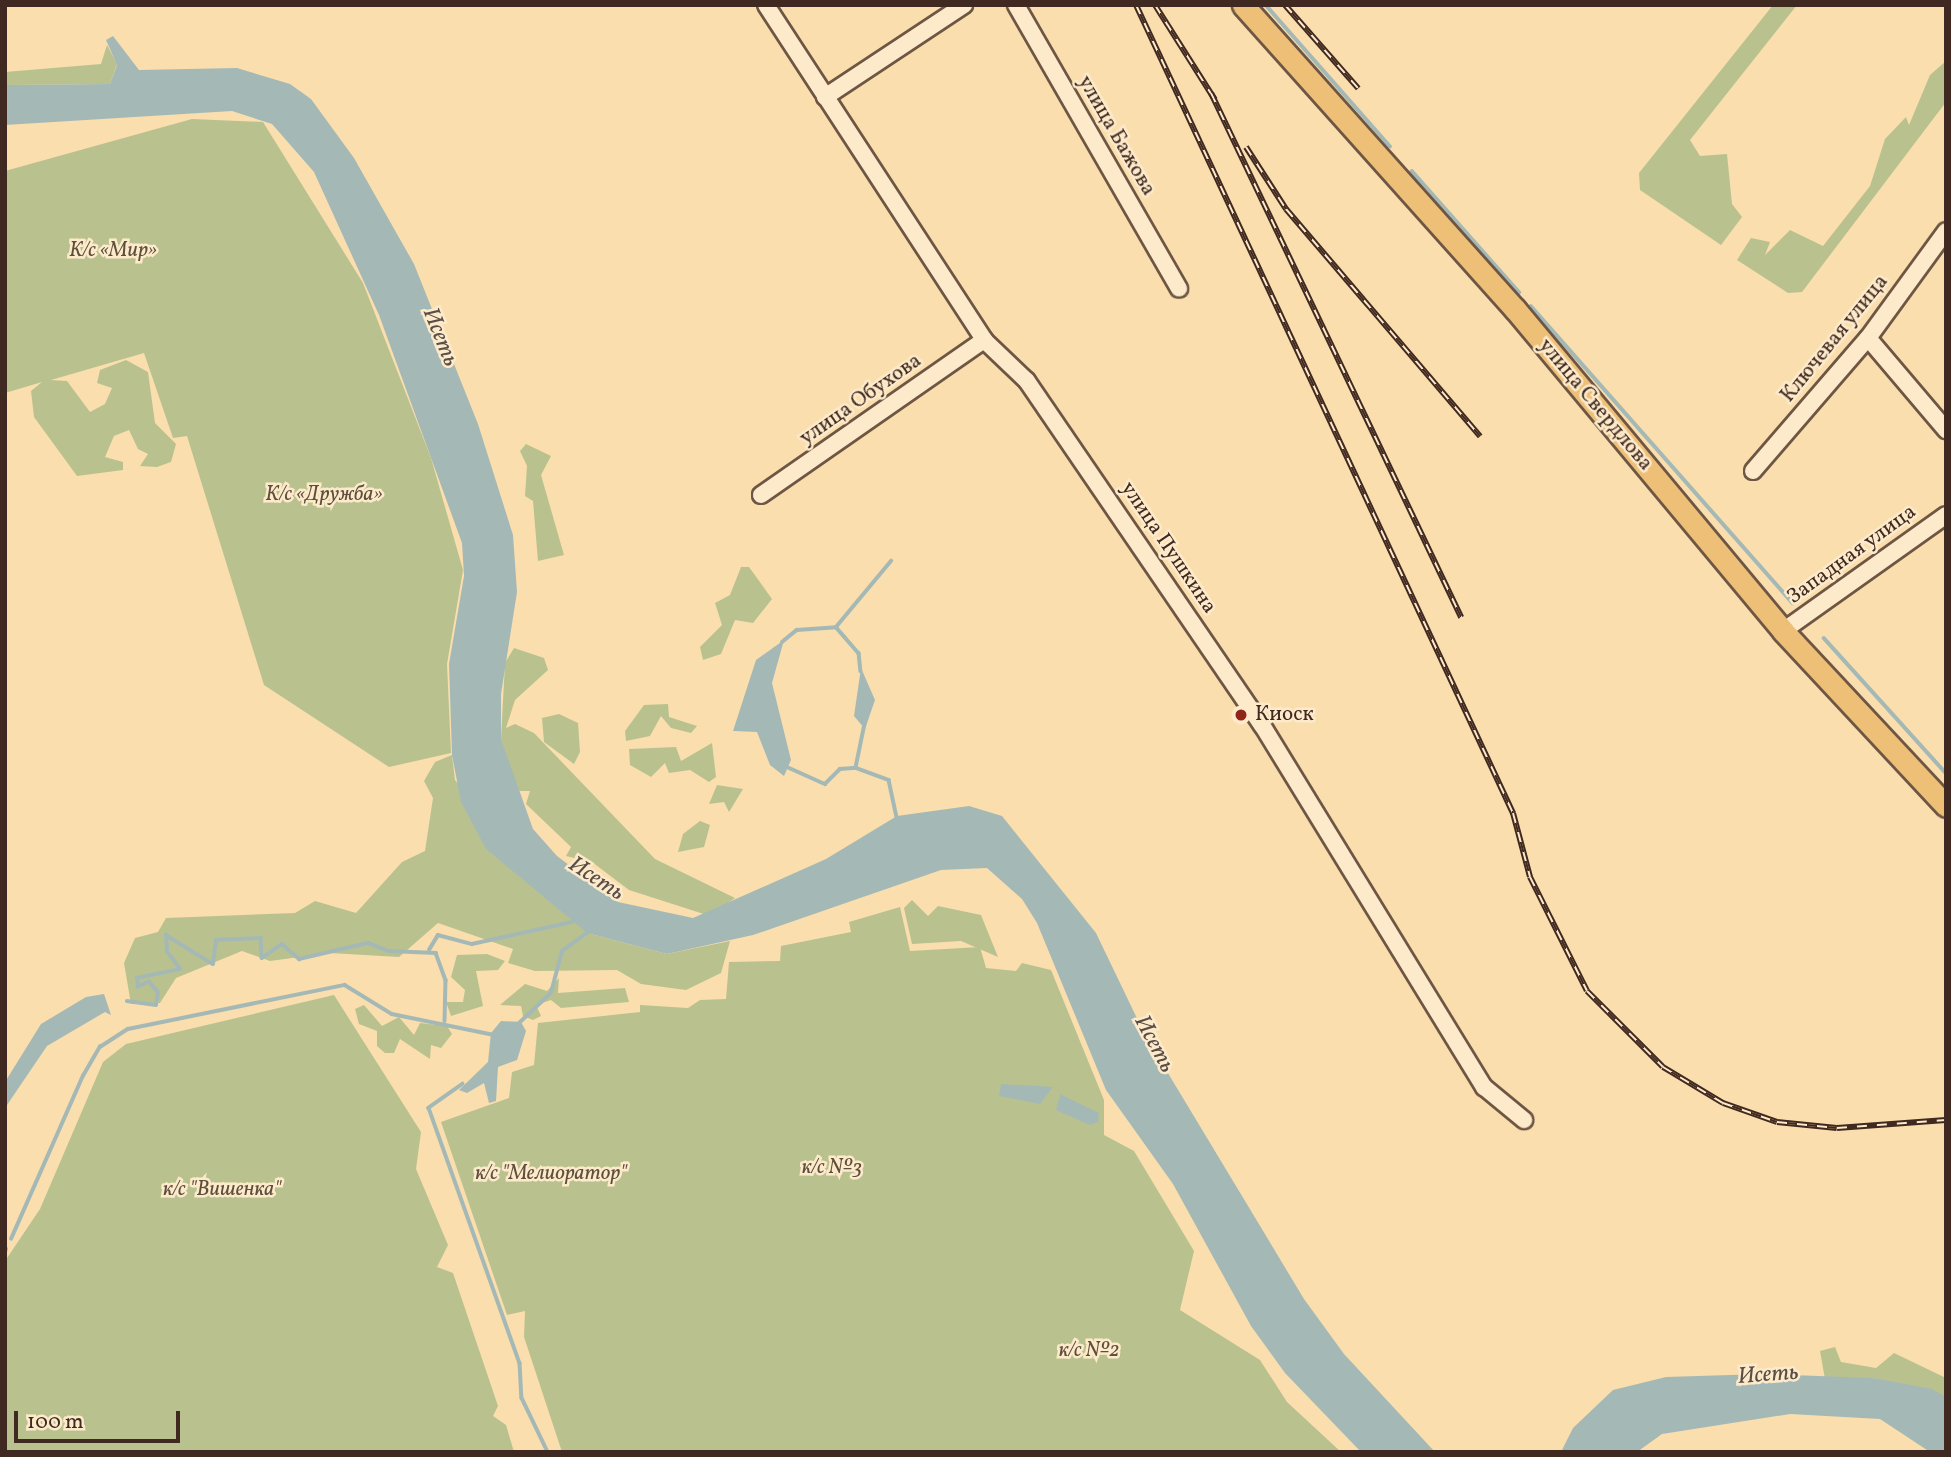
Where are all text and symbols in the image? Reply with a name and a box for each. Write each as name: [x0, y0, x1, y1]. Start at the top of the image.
street label: улица Бажова: [1071, 71, 1161, 201]
park label: К/с «Мир»: [69, 238, 157, 264]
street label: Ключевая улица: [1776, 270, 1894, 408]
water label: Исеть: [416, 304, 464, 370]
street label: улица Свердлова: [1532, 334, 1658, 476]
street label: улица Обухова: [795, 349, 927, 451]
street label: улица Пушкина: [1115, 477, 1221, 619]
park label: К/с «Дружба»: [265, 482, 383, 508]
street label: Западная улица: [1782, 500, 1922, 610]
place label: Киоск: [1255, 702, 1314, 728]
marker: Киоск: [1233, 707, 1249, 723]
water label: Исеть: [563, 851, 629, 907]
water label: Исеть: [1128, 1011, 1180, 1077]
park label: к/с №3: [802, 1155, 862, 1181]
park label: к/с "Мелиоратор": [475, 1161, 627, 1187]
park label: к/с "Вишенка": [163, 1177, 281, 1203]
park label: к/с №2: [1059, 1338, 1119, 1364]
water label: Исеть: [1737, 1359, 1799, 1391]
scale bar: [18, 1398, 184, 1442]
text: 100 m: [27, 1408, 84, 1437]

